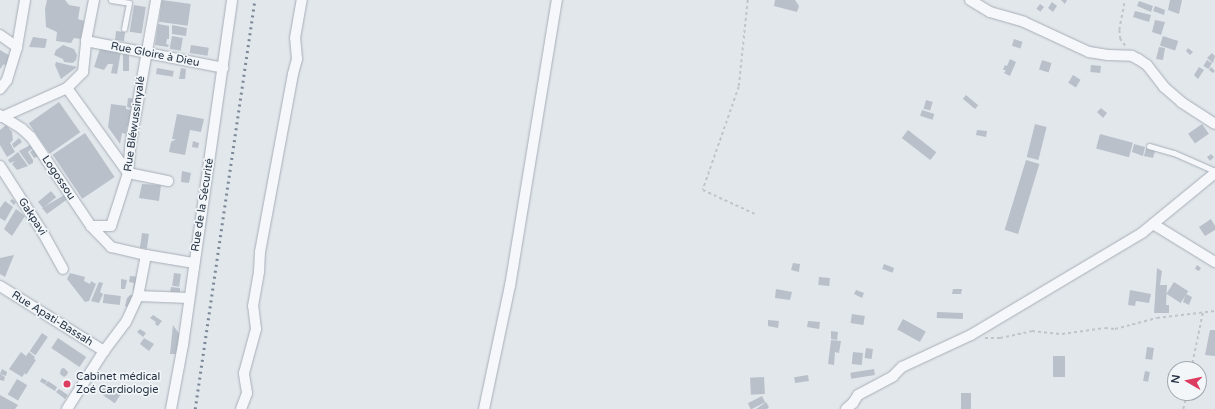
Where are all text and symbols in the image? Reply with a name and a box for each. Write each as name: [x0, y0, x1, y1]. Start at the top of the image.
street label: Rue Gloire à Dieu: [110, 40, 200, 70]
street label: Rue Bléwussinyalé: [122, 75, 148, 173]
street label: Logossou: [38, 153, 78, 203]
street label: Rue de la Sécurité: [189, 157, 217, 253]
street label: Gakpavi: [15, 196, 49, 238]
street label: Rue Apati-Bassah: [9, 289, 95, 349]
north arrow: [1167, 361, 1207, 401]
place label: Cabinet médical Zoé Cardiologie: [76, 371, 160, 397]
text: N: [1169, 374, 1183, 385]
marker: Cabinet médical Zoé Cardiologie: [61, 378, 73, 390]

